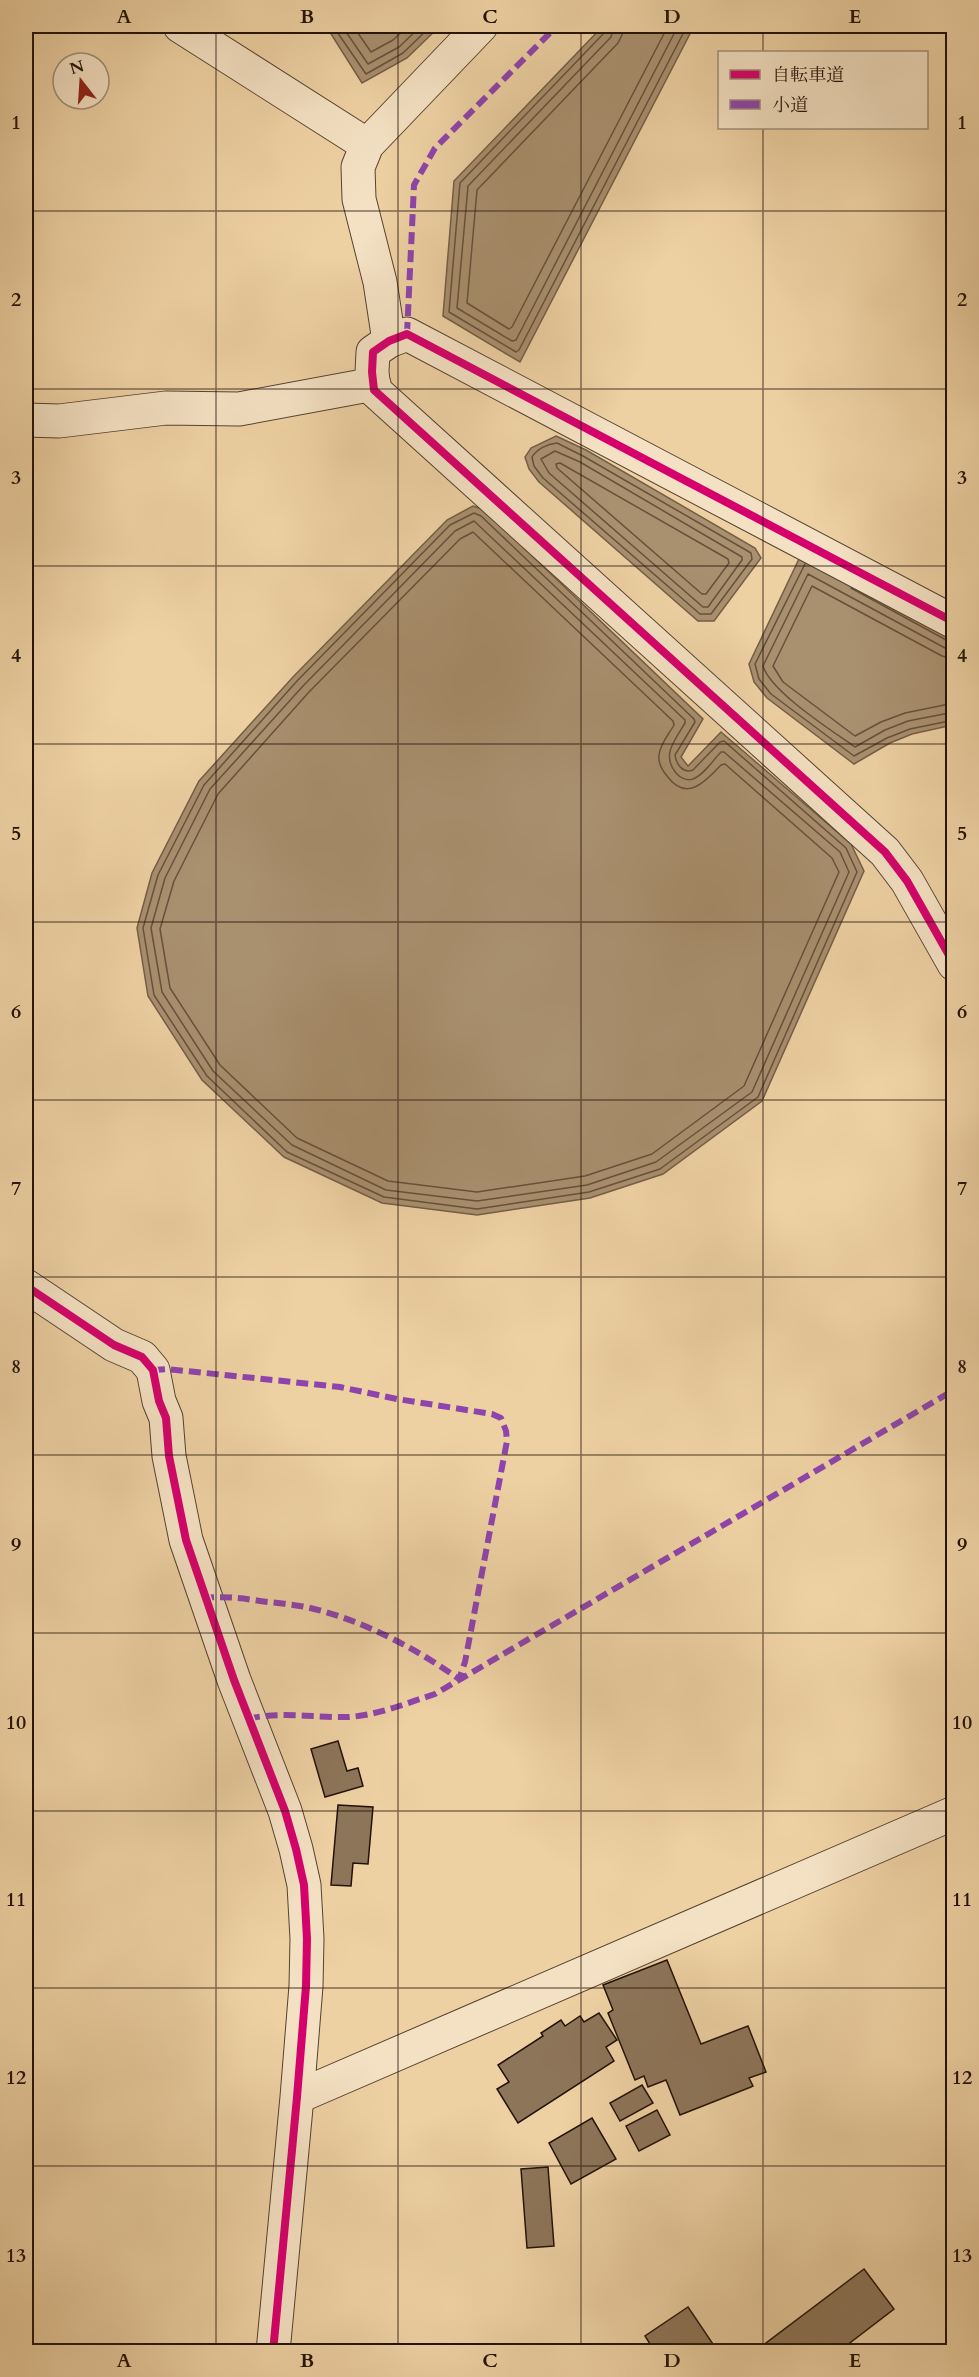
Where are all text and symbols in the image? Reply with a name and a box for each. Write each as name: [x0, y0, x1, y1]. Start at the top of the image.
text: A: [116, 3, 132, 30]
text: B: [300, 3, 314, 30]
text: C: [482, 3, 498, 30]
text: D: [663, 3, 681, 30]
text: E: [849, 3, 861, 30]
north arrow: [51, 51, 111, 111]
legend: [718, 51, 928, 129]
text: N: [67, 55, 87, 80]
text: 自転車道: [772, 63, 844, 88]
text: 小道: [772, 93, 808, 118]
text: 1: [11, 109, 21, 136]
text: 1: [957, 109, 967, 136]
text: 2: [11, 286, 21, 313]
text: 2: [957, 286, 967, 313]
text: 3: [11, 464, 21, 491]
text: 3: [957, 464, 967, 491]
text: 4: [11, 642, 21, 669]
text: 4: [957, 642, 967, 669]
text: 5: [11, 820, 21, 847]
text: 5: [957, 820, 967, 847]
text: 6: [11, 998, 21, 1025]
text: 6: [957, 998, 967, 1025]
text: 7: [11, 1175, 21, 1202]
text: 7: [957, 1175, 967, 1202]
text: 8: [11, 1353, 21, 1380]
text: 8: [957, 1353, 967, 1380]
text: 9: [11, 1531, 21, 1558]
text: 9: [957, 1531, 967, 1558]
text: 10: [6, 1709, 26, 1736]
text: 10: [952, 1709, 972, 1736]
text: 11: [6, 1886, 26, 1913]
text: 11: [952, 1886, 972, 1913]
text: 12: [6, 2064, 26, 2091]
text: 12: [952, 2064, 972, 2091]
text: 13: [6, 2242, 26, 2269]
text: 13: [952, 2242, 972, 2269]
text: A: [116, 2347, 132, 2374]
text: B: [300, 2347, 314, 2374]
text: C: [482, 2347, 498, 2374]
text: D: [663, 2347, 681, 2374]
text: E: [849, 2347, 861, 2374]

